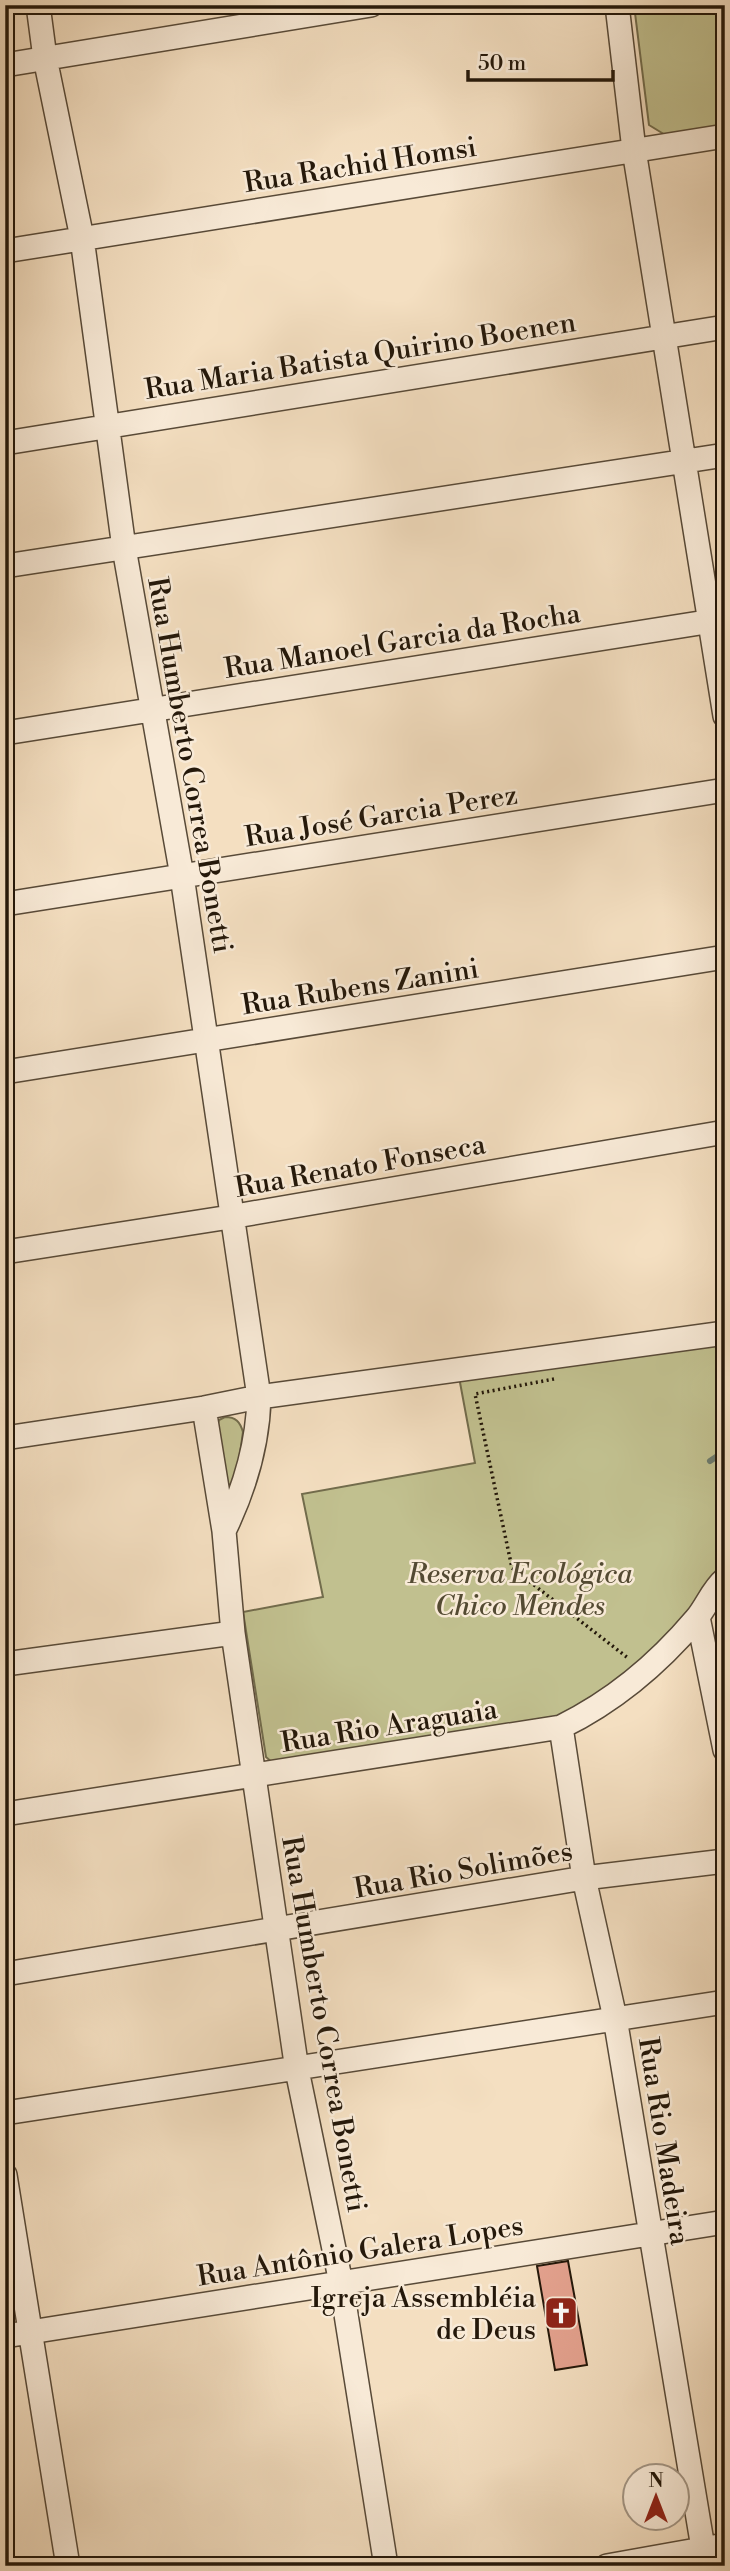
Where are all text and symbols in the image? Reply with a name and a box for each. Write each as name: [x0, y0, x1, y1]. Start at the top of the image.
scale bar: [468, 38, 613, 82]
text: 50 m: [478, 51, 526, 77]
street label: Rua Rachid Homsi: [241, 130, 479, 201]
street label: Rua Maria Batista Quirino Boenen: [142, 305, 579, 408]
street label: Rua Humberto Correa Bonetti: [139, 575, 240, 956]
street label: Rua Manoel Garcia da Rocha: [222, 596, 584, 687]
street label: Rua José Garcia Perez: [242, 778, 520, 855]
street label: Rua Rubens Zanini: [239, 951, 481, 1024]
street label: Rua Renato Fonseca: [232, 1127, 489, 1206]
park label: Reserva Ecológica Chico Mendes: [406, 1557, 633, 1624]
street label: Rua Rio Araguaia: [278, 1692, 501, 1761]
street label: Rua Humberto Correa Bonetti: [273, 1834, 374, 2215]
street label: Rua Rio Solimões: [351, 1834, 575, 1907]
street label: Rua Rio Madeira: [630, 2035, 697, 2248]
street label: Rua Antônio Galera Lopes: [195, 2208, 526, 2295]
place label: Igreja Assembléia de Deus: [311, 2281, 537, 2348]
church icon: Igreja Assembléia de Deus: [542, 2294, 580, 2332]
north arrow: [622, 2462, 692, 2532]
text: N: [648, 2469, 664, 2493]

